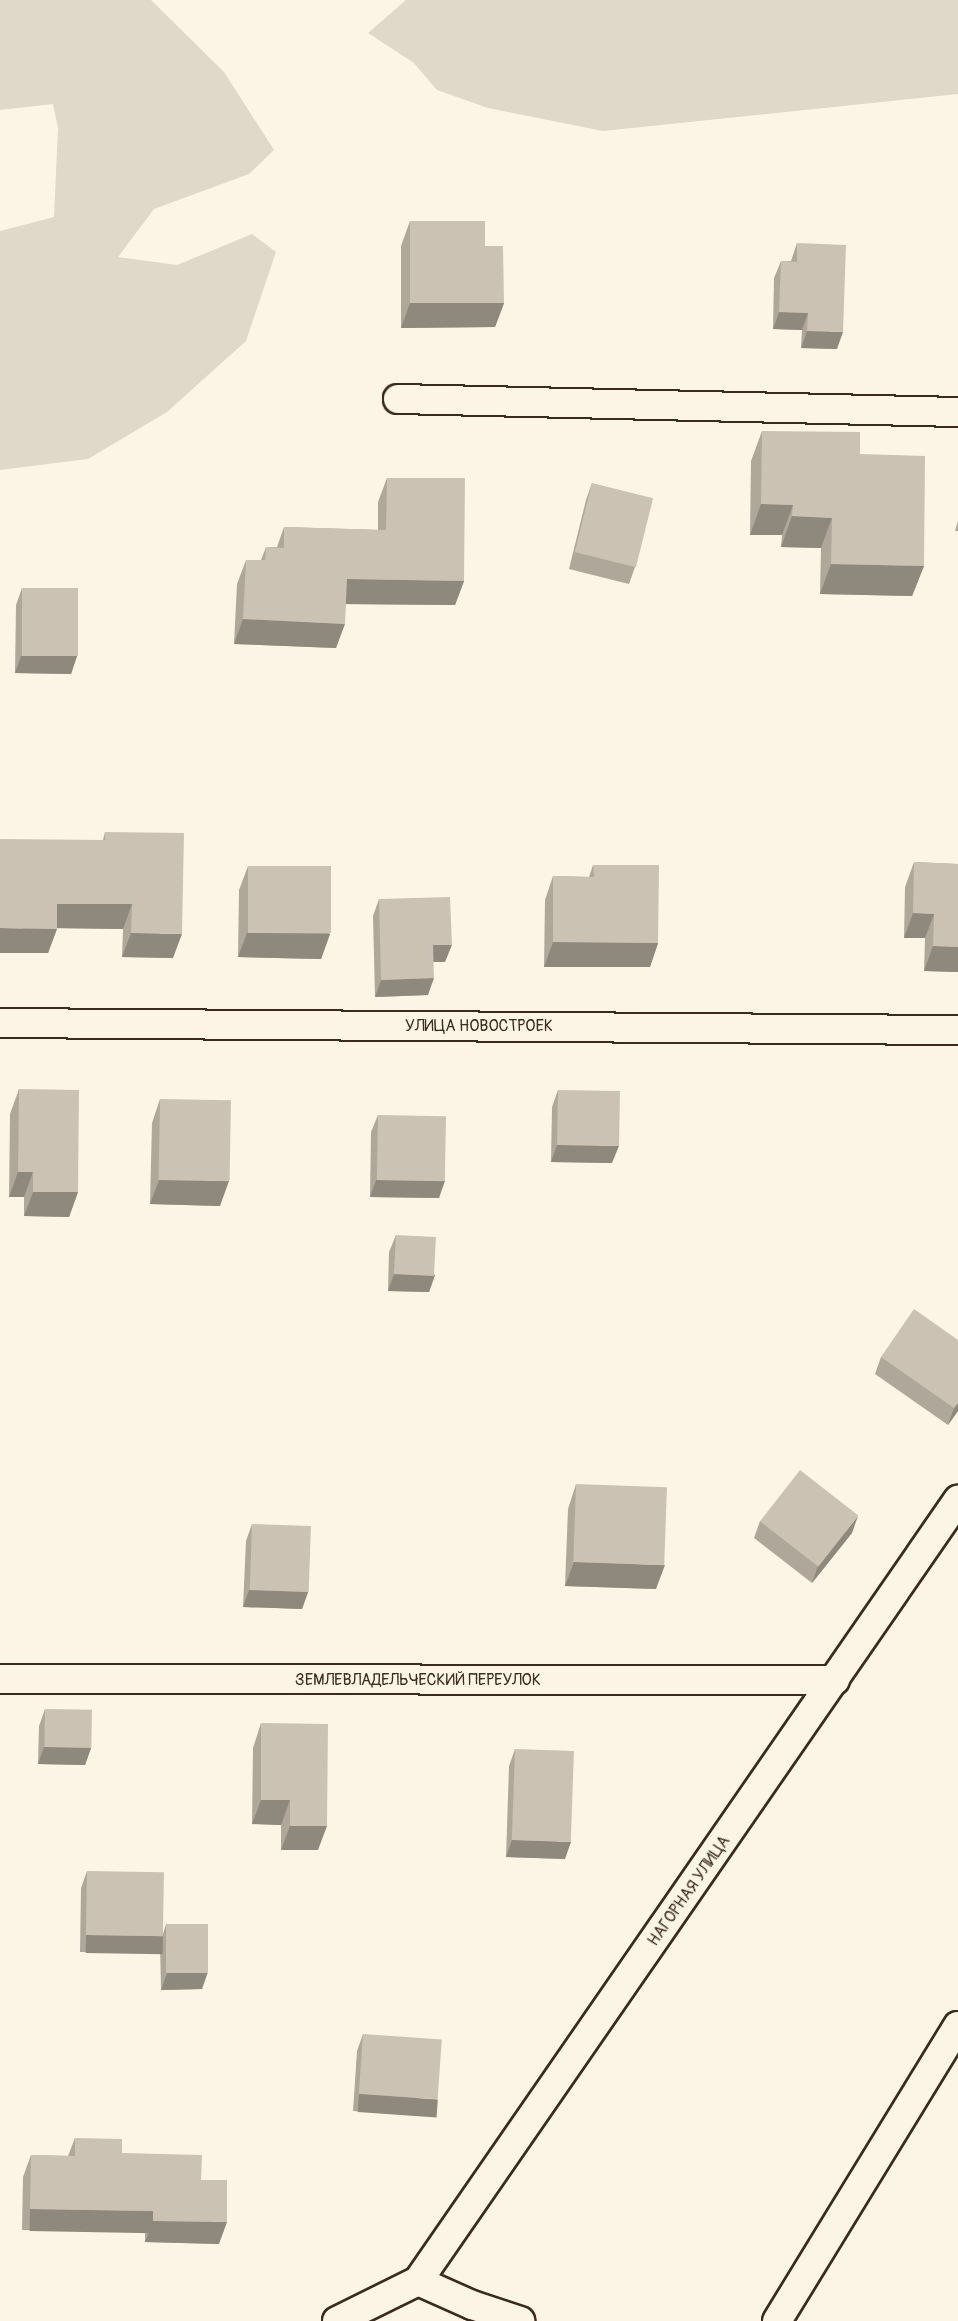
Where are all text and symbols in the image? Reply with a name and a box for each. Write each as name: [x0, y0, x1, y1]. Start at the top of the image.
street label: УЛИЦА НОВОСТРОЕК: [405, 1016, 553, 1036]
street label: ЗЕМЛЕВЛАДЕЛЬЧЕСКИЙ ПЕРЕУЛОК: [295, 1670, 541, 1690]
street label: НАГОРНАЯ УЛИЦА: [644, 1832, 734, 1950]

